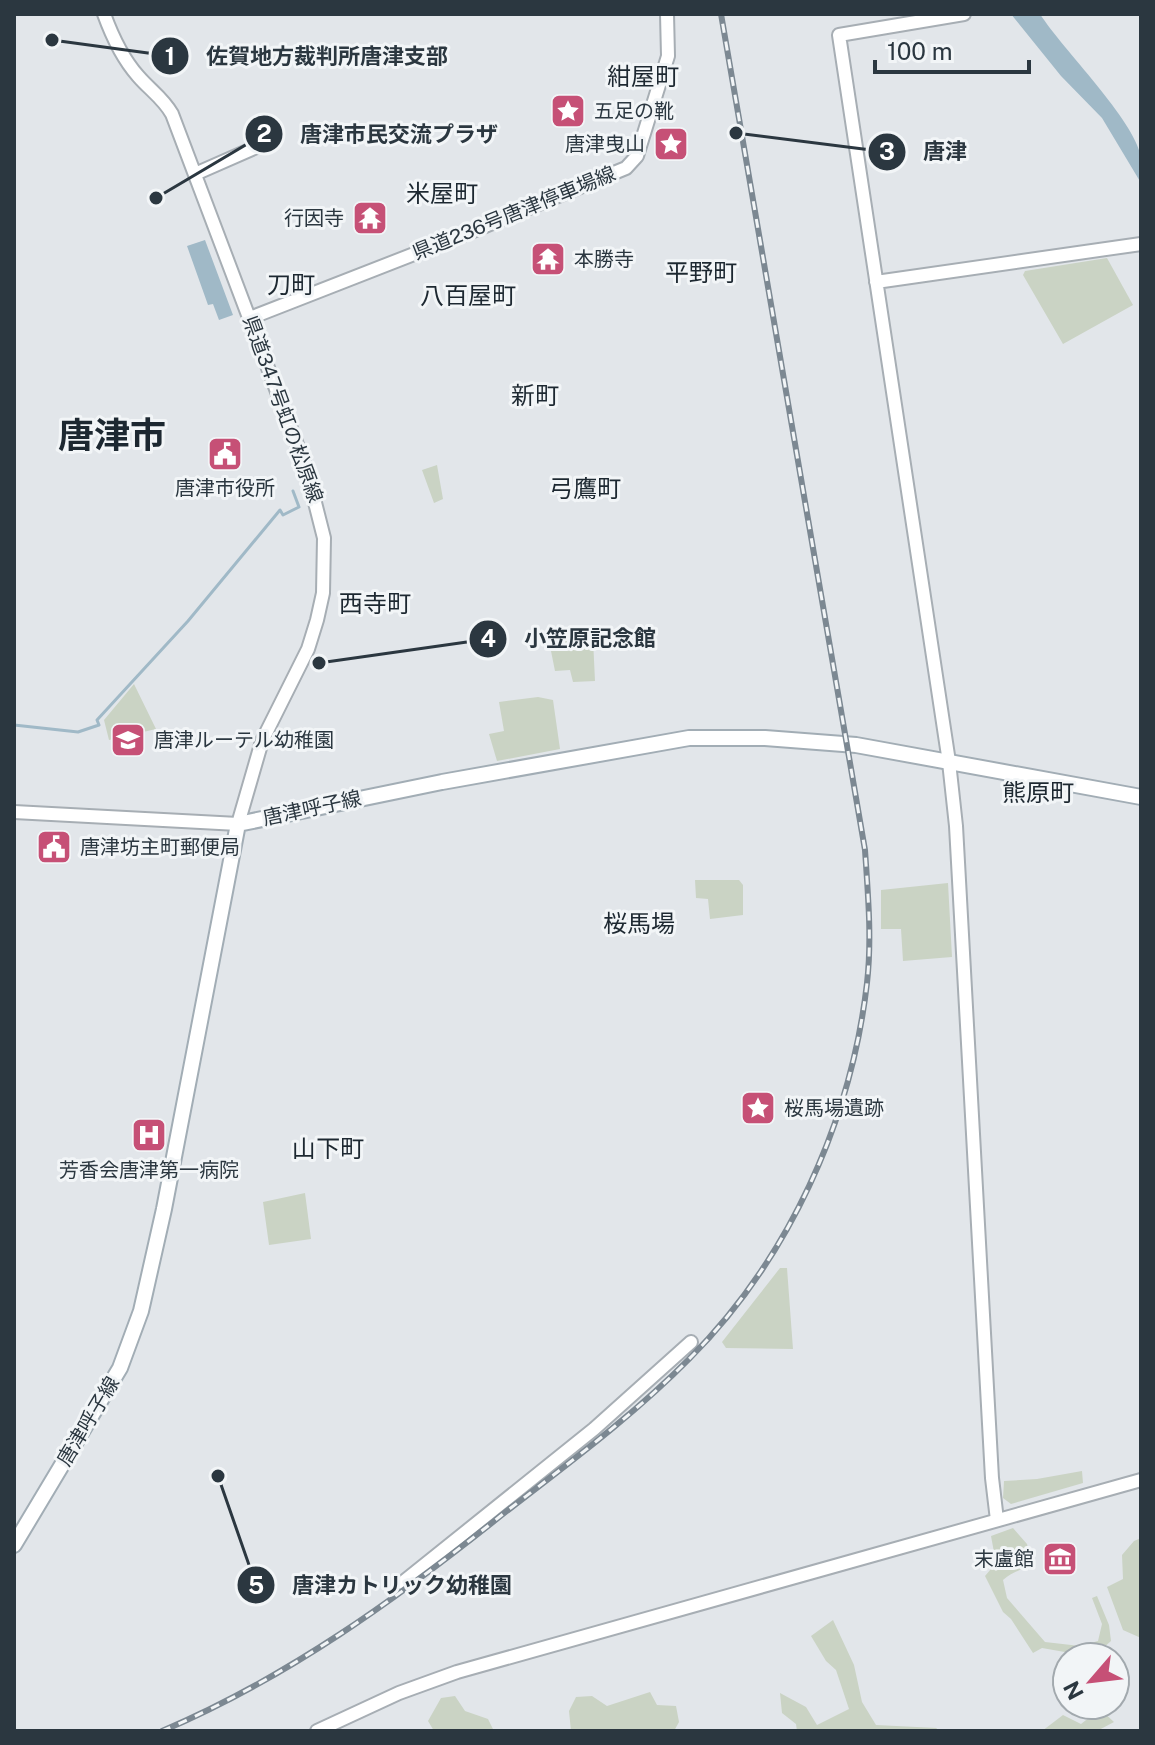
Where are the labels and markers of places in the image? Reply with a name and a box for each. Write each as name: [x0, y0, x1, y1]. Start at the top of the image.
callout: 佐賀地方裁判所唐津支部: [150, 33, 464, 79]
place icon: 五足の靴: [549, 92, 587, 130]
place label: 五足の靴: [594, 99, 674, 123]
callout: 唐津市民交流プラザ: [244, 111, 514, 157]
place icon: 唐津曳山: [652, 125, 690, 163]
callout: 唐津: [867, 129, 983, 175]
place label: 唐津曳山: [565, 132, 645, 156]
temple icon: 行因寺: [351, 199, 389, 237]
place label: 行因寺: [284, 206, 344, 230]
temple icon: 本勝寺: [529, 240, 567, 278]
place label: 本勝寺: [574, 247, 634, 271]
public building icon: 唐津市役所: [206, 435, 244, 473]
place label: 唐津市役所: [175, 476, 275, 500]
callout: 小笠原記念館: [468, 616, 672, 662]
school or university icon: 唐津ルーテル幼稚園: [109, 721, 147, 759]
place label: 唐津ルーテル幼稚園: [154, 728, 334, 752]
public building icon: 唐津坊主町郵便局: [35, 828, 73, 866]
place label: 唐津坊主町郵便局: [80, 835, 240, 859]
place icon: 桜馬場遺跡: [739, 1089, 777, 1127]
place label: 桜馬場遺跡: [784, 1096, 884, 1120]
hospital icon: 芳香会唐津第一病院: [130, 1116, 168, 1154]
place label: 芳香会唐津第一病院: [59, 1158, 239, 1182]
museum icon: 末盧館: [1041, 1540, 1079, 1578]
place label: 末盧館: [974, 1547, 1034, 1571]
callout: 唐津カトリック幼稚園: [236, 1562, 528, 1608]

